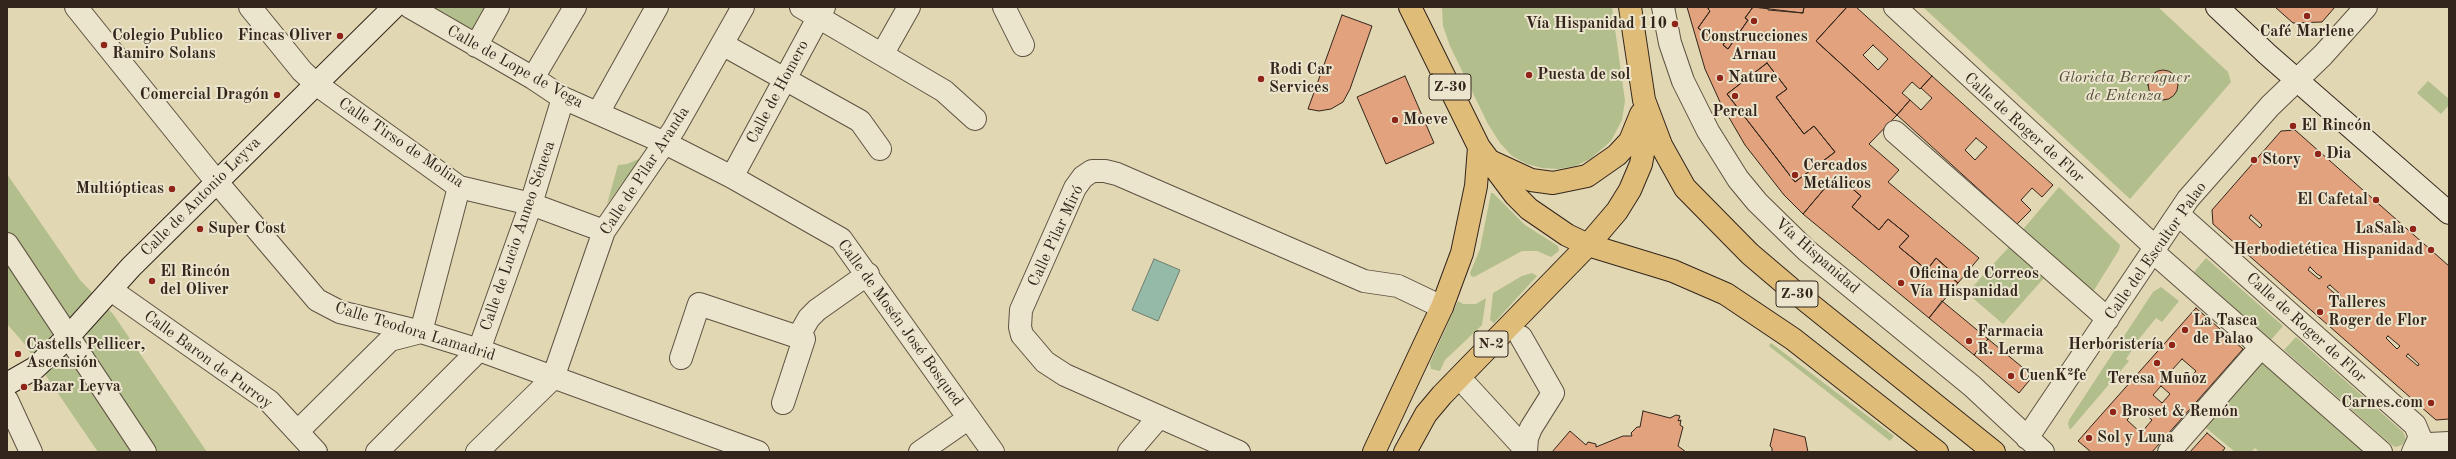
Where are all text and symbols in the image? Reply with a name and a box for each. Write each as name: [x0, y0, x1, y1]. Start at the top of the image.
marker: Café Marlene: [2302, 11, 2312, 21]
place label: Vía Hispanidad 110: [1525, 14, 1667, 34]
marker: Construcciones Arnau: [1749, 16, 1759, 26]
marker: Vía Hispanidad 110: [1670, 19, 1680, 29]
street label: Calle de Lope de Vega: [443, 22, 587, 112]
place label: Café Marlene: [2260, 22, 2354, 42]
place label: Colegio Publico Ramiro Solans: [112, 26, 223, 64]
place label: Fincas Oliver: [238, 26, 332, 46]
place label: Construcciones Arnau: [1700, 27, 1808, 65]
marker: Fincas Oliver: [335, 31, 345, 41]
street label: Calle de Homero: [743, 37, 813, 147]
marker: Colegio Publico Ramiro Solans: [99, 40, 109, 50]
place label: Rodi Car Services: [1269, 60, 1332, 98]
place label: Puesta de sol: [1537, 65, 1630, 85]
place label: Nature: [1728, 68, 1777, 88]
park label: Glorieta Berenguer de Entenza: [2058, 68, 2190, 106]
street label: Calle de Roger de Flor: [1960, 69, 2088, 187]
marker: Puesta de sol: [1524, 70, 1534, 80]
marker: Nature: [1715, 73, 1725, 83]
marker: Rodi Car Services: [1256, 74, 1266, 84]
road number: Z-30: [1429, 74, 1471, 100]
place label: Comercial Dragón: [140, 85, 269, 105]
marker: Comercial Dragón: [272, 90, 282, 100]
marker: Percal: [1730, 91, 1740, 101]
street label: Calle Tirso de Molina: [334, 94, 468, 192]
place label: Percal: [1712, 102, 1758, 122]
street label: Calle de Pilar Aranda: [596, 103, 694, 239]
place label: Moeve: [1403, 110, 1448, 130]
marker: Moeve: [1390, 115, 1400, 125]
place label: El Rincón: [2301, 116, 2371, 136]
marker: El Rincón: [2288, 121, 2298, 131]
street label: Calle de Antonio Leyva: [137, 133, 265, 261]
street label: Calle de Lucio Anneo Séneca: [476, 138, 560, 334]
place label: Dia: [2326, 144, 2351, 164]
marker: Dia: [2313, 149, 2323, 159]
place label: Story: [2262, 150, 2301, 170]
marker: Story: [2249, 155, 2259, 165]
place label: Cercados Metálicos: [1803, 156, 1871, 194]
marker: Cercados Metálicos: [1790, 170, 1800, 180]
street label: Calle del Escultor Palao: [2101, 178, 2211, 324]
place label: Multiópticas: [76, 179, 164, 199]
street label: Calle Pilar Miró: [1024, 182, 1088, 290]
marker: Multiópticas: [167, 184, 177, 194]
place label: El Cafetal: [2297, 190, 2368, 210]
marker: El Cafetal: [2371, 195, 2381, 205]
street label: Vía Hispanidad: [1771, 214, 1863, 298]
place label: Super Cost: [208, 219, 286, 239]
place label: LaSala: [2355, 219, 2405, 239]
marker: Super Cost: [195, 224, 205, 234]
marker: LaSala: [2408, 224, 2418, 234]
street label: Calle de Mosén José Bosqued: [833, 236, 967, 410]
place label: Herbodietética Hispanidad: [2233, 240, 2423, 260]
marker: Herbodietética Hispanidad: [2426, 245, 2436, 255]
place label: El Rincón del Oliver: [160, 262, 230, 300]
place label: Oficina de Correos Vía Hispanidad: [1909, 264, 2039, 302]
street label: Calle de Roger de Flor: [2242, 269, 2370, 387]
marker: El Rincón del Oliver: [147, 276, 157, 286]
marker: Oficina de Correos Vía Hispanidad: [1896, 278, 1906, 288]
road number: Z-30: [1776, 281, 1818, 307]
place label: Talleres Roger de Flor: [2328, 293, 2427, 331]
street label: Calle Teodora Lamadrid: [332, 298, 498, 366]
street label: Calle Baron de Purroy: [140, 307, 276, 413]
marker: Talleres Roger de Flor: [2315, 307, 2325, 317]
place label: La Tasca de Palao: [2193, 311, 2258, 349]
place label: Farmacia R. Lerma: [1977, 322, 2044, 360]
marker: La Tasca de Palao: [2180, 325, 2190, 335]
road number: N-2: [1474, 331, 1508, 357]
place label: Castells Pellicer, Ascensión: [26, 335, 145, 373]
place label: Herboristería: [2068, 335, 2164, 355]
marker: Farmacia R. Lerma: [1964, 336, 1974, 346]
marker: Herboristería: [2167, 340, 2177, 350]
marker: Castells Pellicer, Ascensión: [13, 349, 23, 359]
marker: Teresa Muñoz: [2152, 358, 2162, 368]
place label: CuenK²fe: [2019, 366, 2086, 386]
place label: Teresa Muñoz: [2107, 369, 2207, 389]
marker: CuenK²fe: [2006, 371, 2016, 381]
place label: Bazar Leyva: [32, 377, 121, 397]
marker: Bazar Leyva: [19, 382, 29, 392]
place label: Carnes.com: [2341, 393, 2423, 413]
marker: Carnes.com: [2426, 398, 2436, 408]
place label: Broset & Remón: [2121, 402, 2238, 422]
marker: Broset & Remón: [2108, 407, 2118, 417]
place label: Sol y Luna: [2097, 428, 2174, 448]
marker: Sol y Luna: [2084, 433, 2094, 443]

